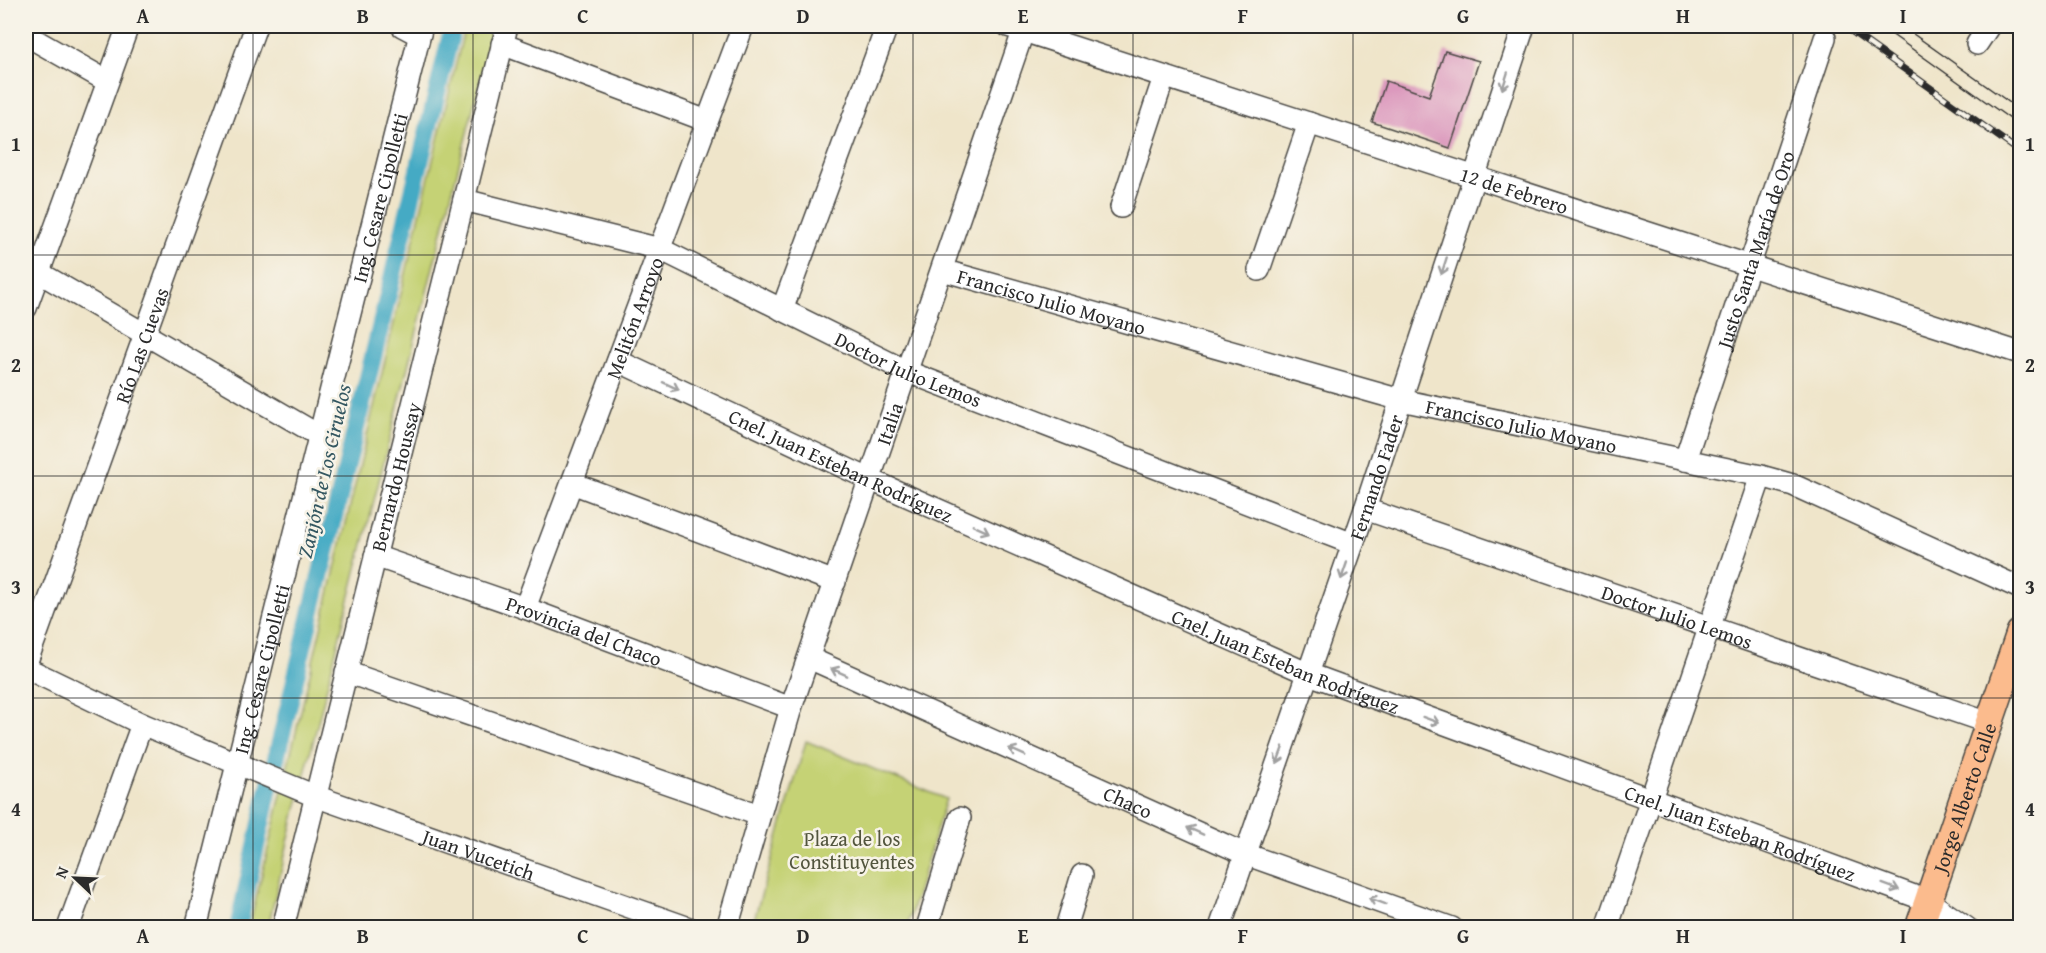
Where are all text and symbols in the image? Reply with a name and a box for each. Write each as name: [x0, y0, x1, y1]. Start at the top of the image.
text: A: [137, 1, 150, 30]
text: B: [357, 1, 369, 30]
text: C: [577, 1, 589, 30]
text: D: [796, 1, 810, 30]
text: E: [1018, 1, 1029, 30]
text: F: [1238, 1, 1248, 30]
text: G: [1457, 1, 1469, 30]
text: H: [1676, 1, 1690, 30]
text: I: [1900, 1, 1906, 30]
one-way arrow: [1499, 71, 1510, 90]
street label: Ing. Cesare Cipolletti: [344, 109, 414, 285]
text: 1: [11, 129, 21, 158]
text: 1: [2025, 129, 2035, 158]
street label: Justo Santa María de Oro: [1708, 147, 1801, 355]
street label: 12 de Febrero: [1456, 158, 1572, 221]
street label: Melitón Arroyo: [598, 253, 670, 383]
one-way arrow: [1438, 256, 1449, 275]
street label: Francisco Julio Moyano: [954, 261, 1149, 342]
street label: Río Las Cuevas: [107, 283, 175, 407]
street label: Doctor Julio Lemos: [830, 324, 986, 414]
text: 2: [11, 350, 21, 379]
text: 2: [2025, 350, 2035, 379]
water label: Zanjón de Los Ciruelos: [289, 380, 359, 561]
one-way arrow: [661, 380, 679, 392]
street label: Francisco Julio Moyano: [1423, 391, 1620, 460]
street label: Italia: [868, 398, 910, 449]
street label: Bernardo Houssay: [363, 399, 428, 554]
street label: Cnel. Juan Esteban Rodríguez: [724, 401, 958, 529]
street label: Fernando Fader: [1341, 410, 1410, 544]
one-way arrow: [972, 523, 990, 535]
one-way arrow: [1338, 561, 1349, 580]
text: 3: [11, 572, 21, 601]
text: 3: [2025, 572, 2035, 601]
street label: Doctor Julio Lemos: [1598, 577, 1757, 655]
street label: Ing. Cesare Cipolletti: [226, 581, 296, 757]
street label: Provincia del Chaco: [502, 588, 666, 673]
street label: Cnel. Juan Esteban Rodríguez: [1167, 601, 1404, 721]
one-way arrow: [831, 666, 849, 677]
one-way arrow: [1422, 715, 1440, 726]
street label: Jorge Alberto Calle: [1924, 718, 2003, 879]
one-way arrow: [1009, 745, 1027, 757]
one-way arrow: [1274, 745, 1285, 764]
street label: Cnel. Juan Esteban Rodríguez: [1621, 777, 1860, 888]
street label: Chaco: [1099, 778, 1157, 825]
text: 4: [11, 794, 21, 823]
text: 4: [2025, 794, 2035, 823]
street label: Juan Vucetich: [416, 820, 539, 887]
park label: Plaza de los Constituyentes: [789, 824, 915, 876]
one-way arrow: [1187, 825, 1205, 837]
north arrow: [45, 848, 105, 908]
text: N: [48, 862, 74, 882]
one-way arrow: [1881, 883, 1900, 894]
one-way arrow: [1369, 894, 1387, 905]
text: A: [137, 921, 150, 950]
text: B: [357, 921, 369, 950]
text: C: [577, 921, 589, 950]
text: D: [796, 921, 810, 950]
text: E: [1018, 921, 1029, 950]
text: F: [1238, 921, 1248, 950]
text: G: [1457, 921, 1469, 950]
text: H: [1676, 921, 1690, 950]
text: I: [1900, 921, 1906, 950]

